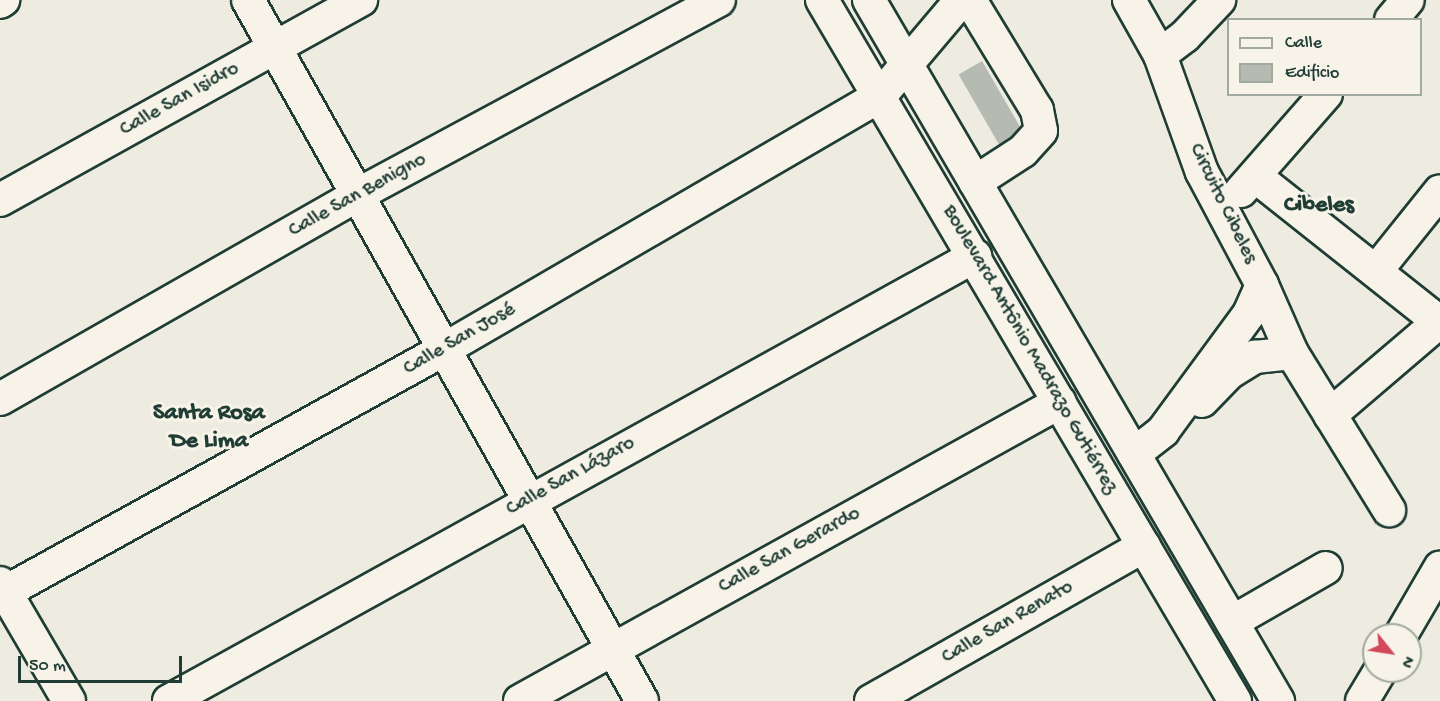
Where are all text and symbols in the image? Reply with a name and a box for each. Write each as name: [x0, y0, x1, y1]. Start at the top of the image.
legend: [1227, 18, 1422, 96]
text: Calle: [1285, 33, 1322, 54]
street label: Calle San Isidro: [116, 57, 244, 143]
text: Edificio: [1285, 63, 1339, 84]
street label: Circuito Cibeles: [1182, 140, 1262, 268]
street label: Calle San Benigno: [285, 148, 431, 244]
district label: Cibeles: [1284, 192, 1354, 220]
street label: Boulevard Antônio Madrazo Gutiérrez: [936, 201, 1122, 499]
street label: Calle San José: [400, 298, 520, 382]
district label: Santa Rosa De Lima: [153, 400, 265, 456]
street label: Calle San Lázaro: [502, 431, 640, 523]
street label: Calle San Gerardo: [715, 502, 865, 600]
street label: Calle San Renato: [938, 575, 1078, 671]
north arrow: [1362, 623, 1422, 683]
scale bar: [21, 644, 184, 682]
text: N: [1395, 652, 1417, 671]
text: 50 m: [29, 656, 66, 677]

